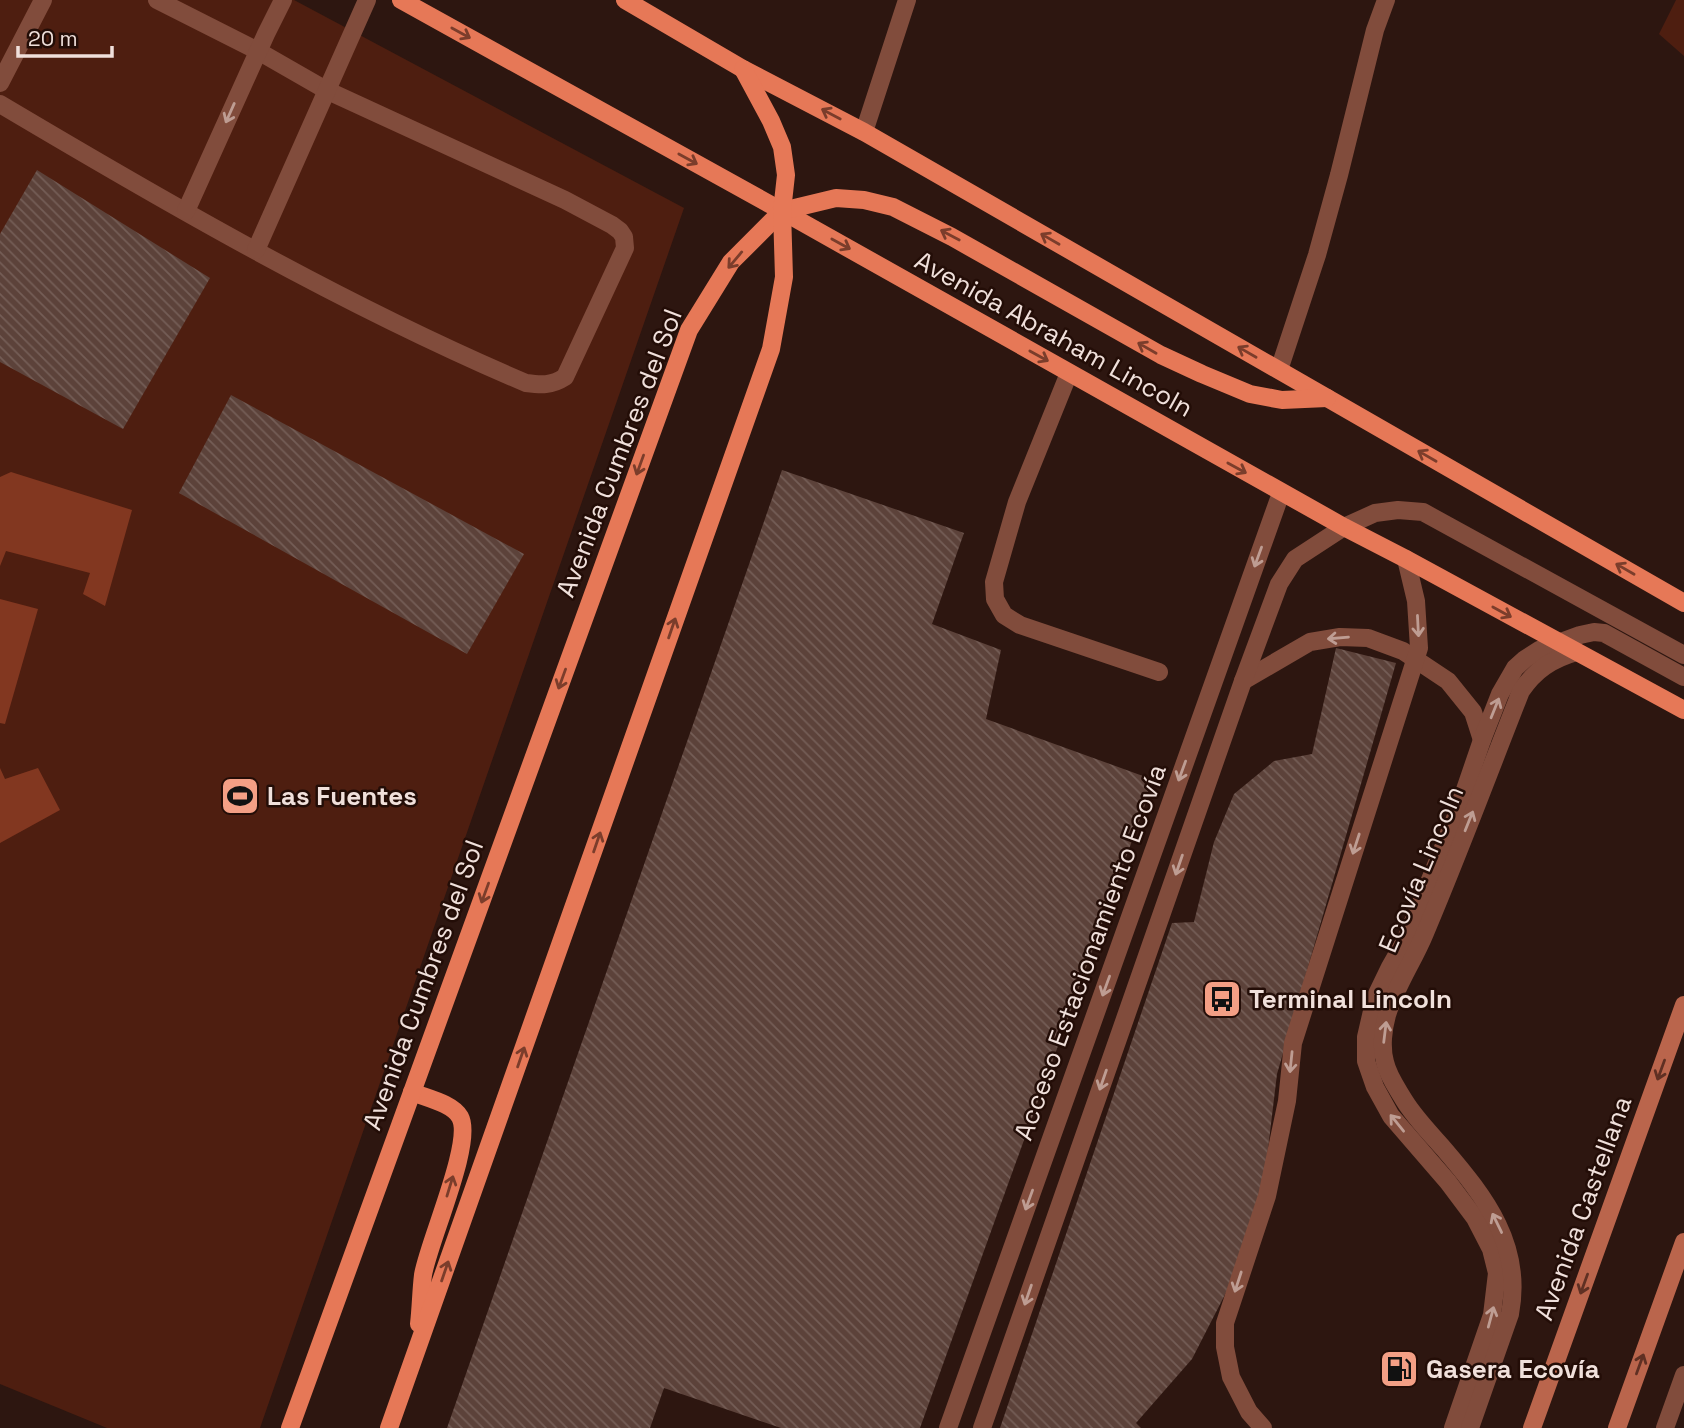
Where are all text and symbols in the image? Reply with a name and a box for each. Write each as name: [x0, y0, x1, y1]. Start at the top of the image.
scale bar: [18, 14, 112, 58]
text: 20 m: [28, 25, 78, 52]
one-way arrow: [450, 26, 470, 40]
one-way arrow: [223, 102, 236, 124]
one-way arrow: [821, 107, 841, 121]
one-way arrow: [677, 153, 698, 166]
one-way arrow: [940, 228, 960, 242]
one-way arrow: [1040, 231, 1060, 245]
one-way arrow: [831, 237, 851, 251]
street label: Avenida Abraham Lincoln: [909, 243, 1199, 425]
one-way arrow: [727, 251, 743, 269]
street label: Avenida Cumbres del Sol: [548, 304, 690, 602]
one-way arrow: [1138, 341, 1158, 355]
one-way arrow: [1238, 345, 1258, 359]
one-way arrow: [1029, 349, 1049, 363]
one-way arrow: [1418, 448, 1438, 462]
one-way arrow: [632, 453, 645, 475]
one-way arrow: [1227, 461, 1247, 475]
one-way arrow: [1251, 546, 1264, 568]
one-way arrow: [1615, 561, 1635, 575]
one-way arrow: [1491, 605, 1511, 619]
one-way arrow: [1411, 615, 1424, 638]
one-way arrow: [667, 617, 679, 639]
one-way arrow: [1327, 632, 1350, 645]
one-way arrow: [555, 667, 567, 689]
one-way arrow: [1489, 697, 1502, 719]
street label: Acceso Estacionamiento Ecovía: [1006, 759, 1174, 1145]
one-way arrow: [1175, 760, 1187, 782]
sports icon: Las Fuentes: [219, 775, 261, 817]
place label: Las Fuentes: [267, 779, 417, 813]
street label: Ecovía Lincoln: [1371, 780, 1471, 958]
one-way arrow: [1464, 811, 1477, 833]
one-way arrow: [591, 832, 604, 854]
one-way arrow: [1349, 833, 1362, 855]
street label: Avenida Cumbres del Sol: [355, 835, 491, 1135]
one-way arrow: [1172, 854, 1184, 876]
one-way arrow: [477, 881, 490, 903]
one-way arrow: [1098, 974, 1111, 996]
bus stop icon: Terminal Lincoln: [1201, 978, 1243, 1020]
place label: Terminal Lincoln: [1249, 982, 1452, 1016]
one-way arrow: [1378, 1021, 1391, 1044]
one-way arrow: [516, 1046, 528, 1068]
one-way arrow: [1284, 1050, 1297, 1073]
one-way arrow: [1654, 1058, 1666, 1080]
one-way arrow: [1096, 1069, 1108, 1091]
street label: Avenida Castellana: [1527, 1091, 1639, 1325]
one-way arrow: [1390, 1114, 1405, 1132]
one-way arrow: [444, 1175, 457, 1197]
one-way arrow: [1022, 1188, 1034, 1210]
one-way arrow: [1490, 1213, 1504, 1234]
one-way arrow: [440, 1261, 452, 1283]
one-way arrow: [1231, 1271, 1244, 1293]
one-way arrow: [1576, 1272, 1589, 1294]
one-way arrow: [1021, 1283, 1033, 1305]
one-way arrow: [1485, 1306, 1498, 1328]
fuel station icon: Gasera Ecovía: [1378, 1348, 1420, 1390]
place label: Gasera Ecovía: [1426, 1352, 1600, 1386]
one-way arrow: [1635, 1353, 1647, 1375]

